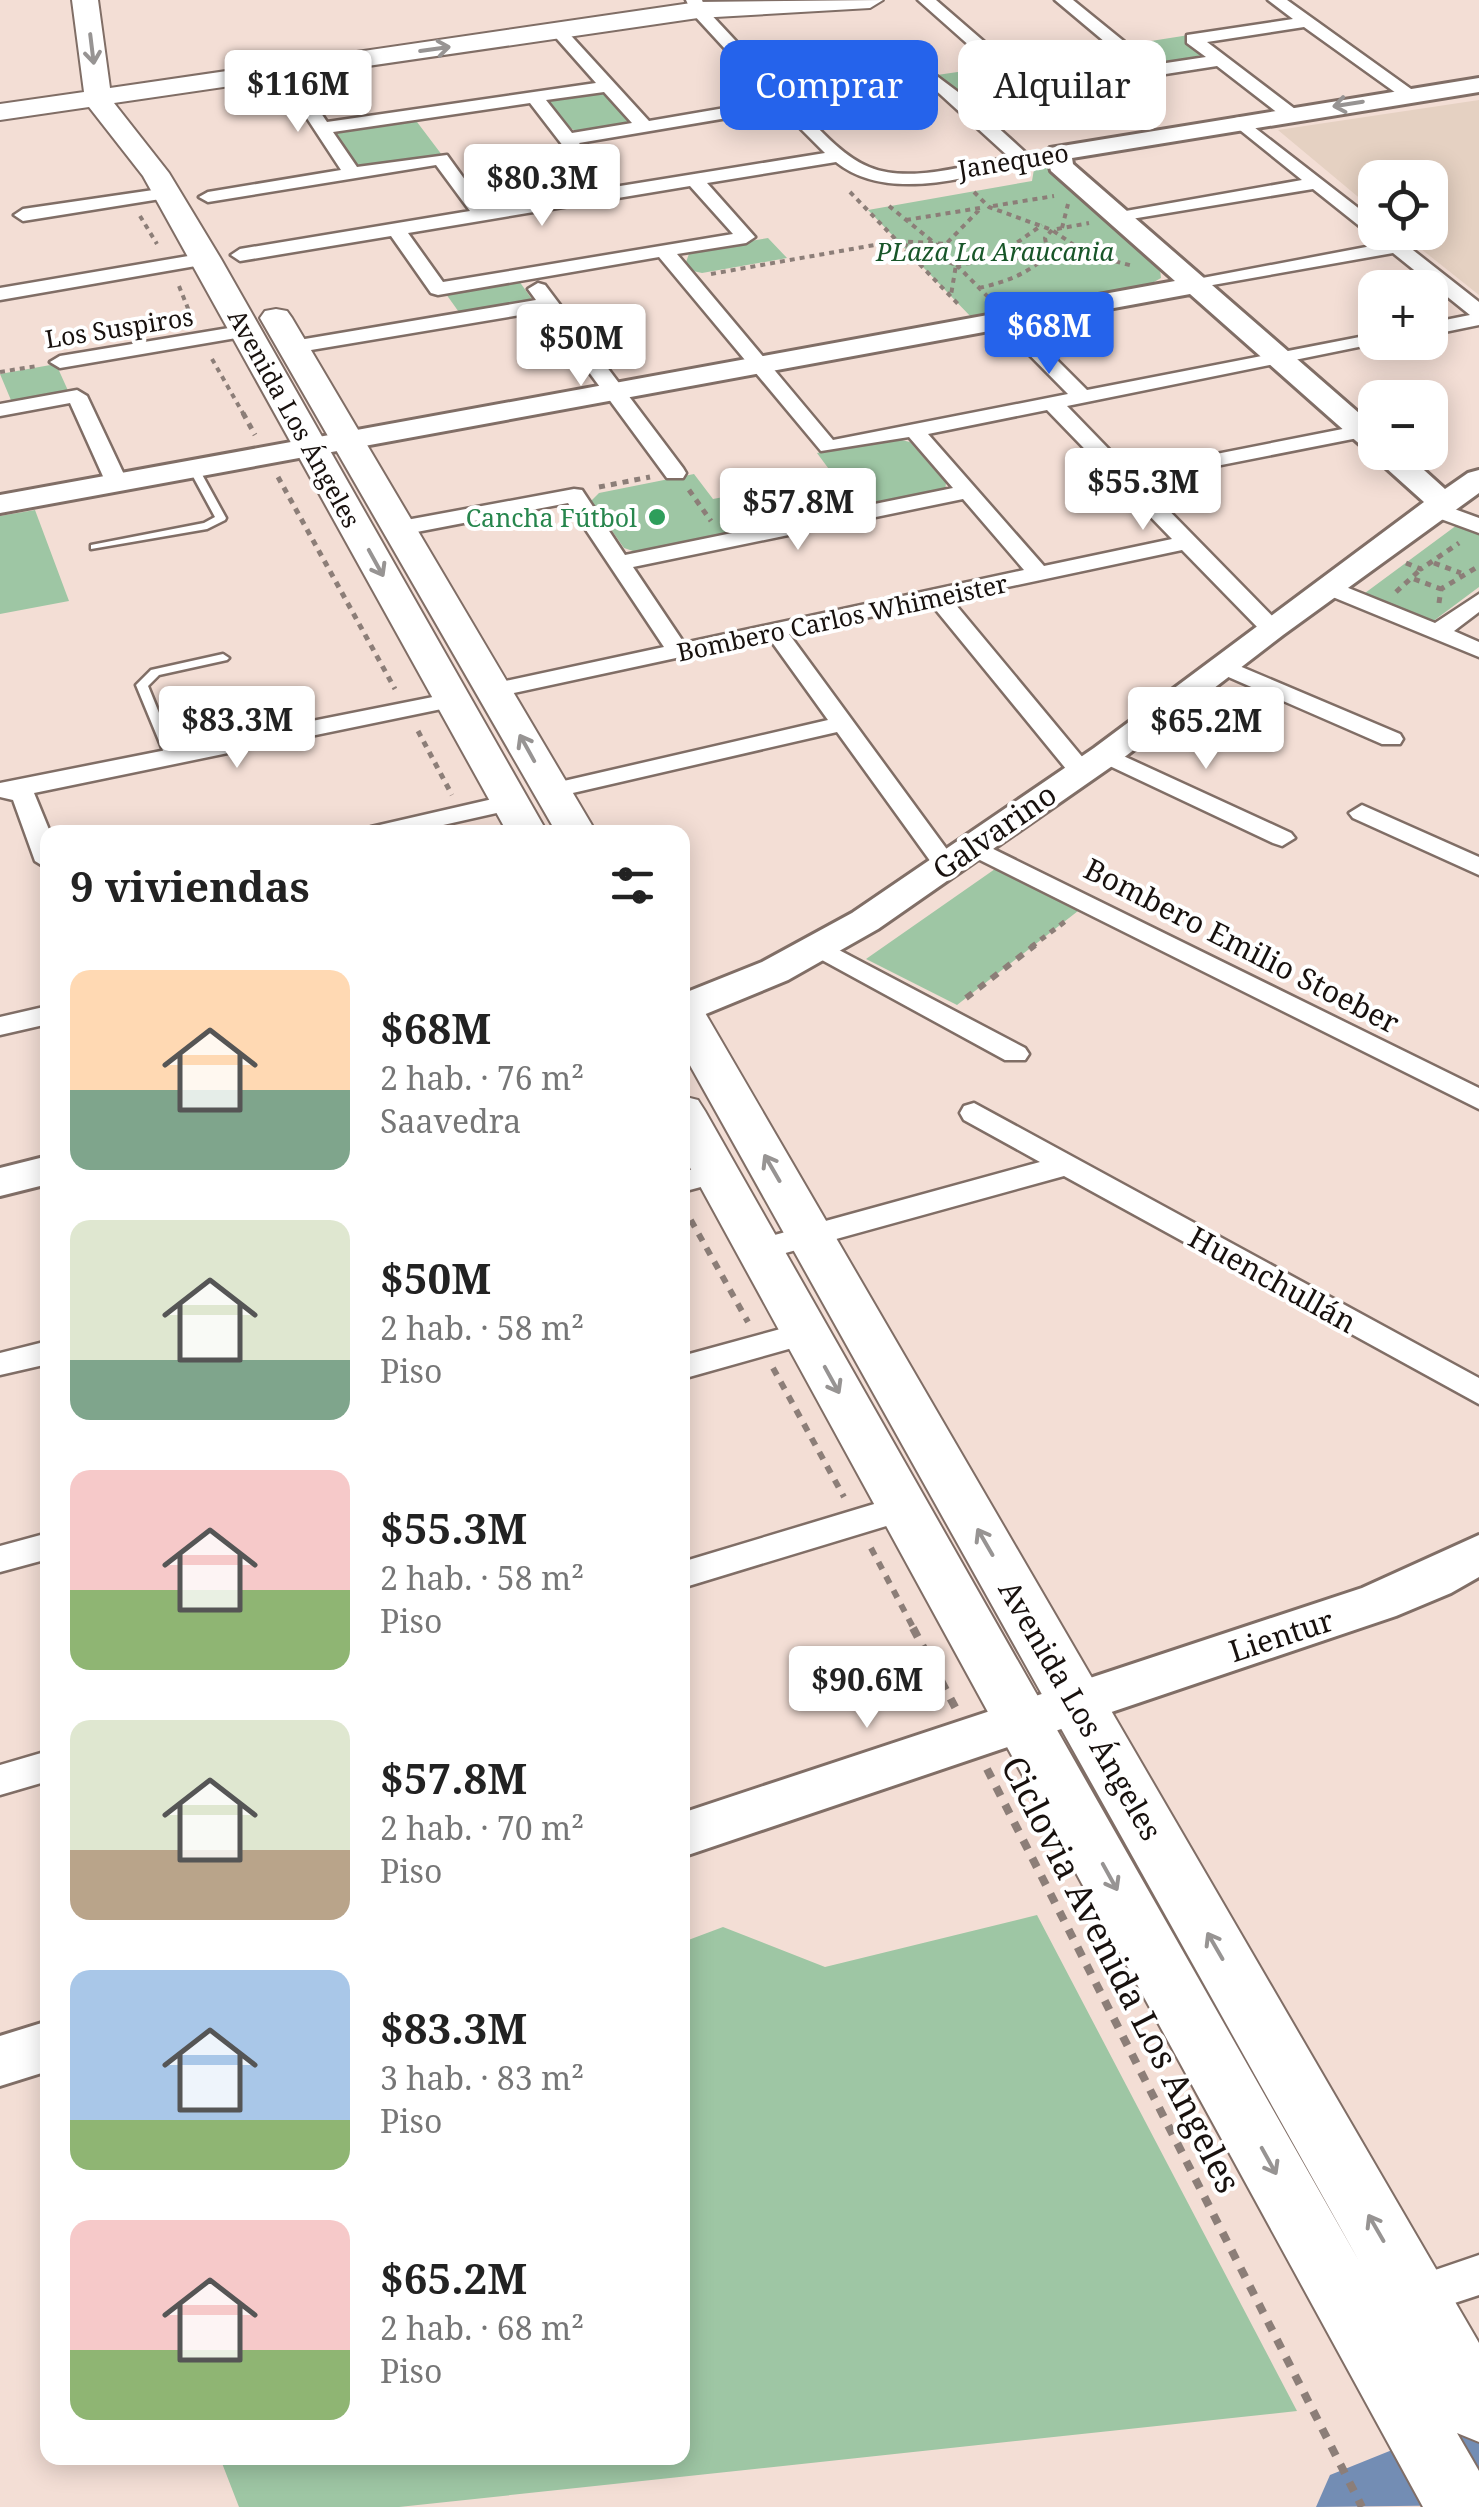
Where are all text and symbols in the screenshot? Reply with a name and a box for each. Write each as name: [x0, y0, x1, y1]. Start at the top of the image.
one-way arrow: [83, 32, 101, 65]
one-way arrow: [418, 39, 450, 57]
chip: Comprar: [720, 40, 938, 130]
chip: Alquilar: [958, 40, 1166, 130]
pin: $116M: [228, 50, 368, 135]
text: $116M: [247, 61, 349, 104]
one-way arrow: [1332, 95, 1365, 114]
street label: Janequeo: [954, 134, 1071, 186]
pin: $80.3M: [461, 144, 623, 229]
text: $80.3M: [486, 155, 598, 198]
map controls: [1358, 160, 1448, 470]
button: locate: [1358, 160, 1448, 250]
park label: PLaza La Araucania: [875, 234, 1114, 268]
button: +: [1358, 270, 1448, 360]
pin: $68M: [990, 292, 1108, 377]
street label: Los Suspiros: [43, 299, 195, 355]
street label: Avenida Los Ángeles: [221, 303, 369, 533]
text: $68M: [1007, 303, 1091, 346]
pin: $50M: [522, 304, 640, 389]
text: $50M: [539, 315, 623, 358]
button: −: [1358, 380, 1448, 470]
pin: $55.3M: [1062, 448, 1224, 533]
text: $55.3M: [1087, 459, 1199, 502]
pin: $57.8M: [717, 468, 879, 553]
text: $57.8M: [742, 479, 854, 522]
place label: Cancha Fútbol: [466, 500, 637, 534]
marker: Cancha Fútbol: [646, 506, 668, 528]
one-way arrow: [367, 548, 387, 577]
street label: Bombero Carlos Whimeister: [674, 565, 1011, 669]
pin: $83.3M: [156, 686, 318, 771]
pin: $65.2M: [1125, 687, 1287, 772]
text: $83.3M: [181, 697, 293, 740]
text: $65.2M: [1150, 698, 1262, 741]
one-way arrow: [517, 734, 537, 763]
street label: Galvarino: [924, 773, 1064, 889]
street label: Bombero Emilio Stoeber: [1077, 848, 1407, 1042]
text: 9 viviendas: [70, 857, 310, 914]
icon: filters: [605, 858, 660, 913]
text: $68M: [380, 999, 491, 1056]
icon: home: [150, 1010, 270, 1130]
text: 2 hab. · 76 m²: [380, 1056, 584, 1099]
text: Saavedra: [380, 1099, 521, 1142]
one-way arrow: [762, 1154, 782, 1183]
street label: Huenchullán: [1182, 1216, 1364, 1342]
text: $50M: [380, 1249, 491, 1306]
icon: home: [150, 1260, 270, 1380]
text: 2 hab. · 58 m²: [380, 1306, 584, 1349]
text: Piso: [380, 1349, 442, 1392]
one-way arrow: [823, 1364, 843, 1394]
text: $55.3M: [380, 1499, 527, 1556]
icon: home: [150, 1510, 270, 1630]
one-way arrow: [975, 1528, 995, 1556]
text: 2 hab. · 58 m²: [380, 1556, 584, 1599]
street label: Avenida Los Ángeles: [990, 1573, 1172, 1847]
text: Piso: [380, 1599, 442, 1642]
street label: Lientur: [1224, 1599, 1338, 1671]
pin: $90.6M: [786, 1646, 948, 1731]
text: $90.6M: [811, 1657, 923, 1700]
street label: Ciclovia Avenida Los Angeles: [991, 1748, 1253, 2200]
text: $57.8M: [380, 1749, 527, 1806]
icon: home: [150, 1760, 270, 1880]
text: 2 hab. · 70 m²: [380, 1806, 584, 1849]
text: Piso: [380, 1849, 442, 1892]
one-way arrow: [1101, 1862, 1121, 1892]
one-way arrow: [1205, 1931, 1225, 1961]
text: $83.3M: [380, 1999, 527, 2056]
icon: home: [150, 2010, 270, 2130]
text: 3 hab. · 83 m²: [380, 2056, 584, 2099]
text: Piso: [380, 2099, 442, 2142]
one-way arrow: [1259, 2146, 1279, 2175]
one-way arrow: [1366, 2214, 1386, 2243]
text: $65.2M: [380, 2249, 527, 2306]
icon: home: [150, 2260, 270, 2380]
text: 2 hab. · 68 m²: [380, 2306, 584, 2349]
text: Piso: [380, 2349, 442, 2392]

